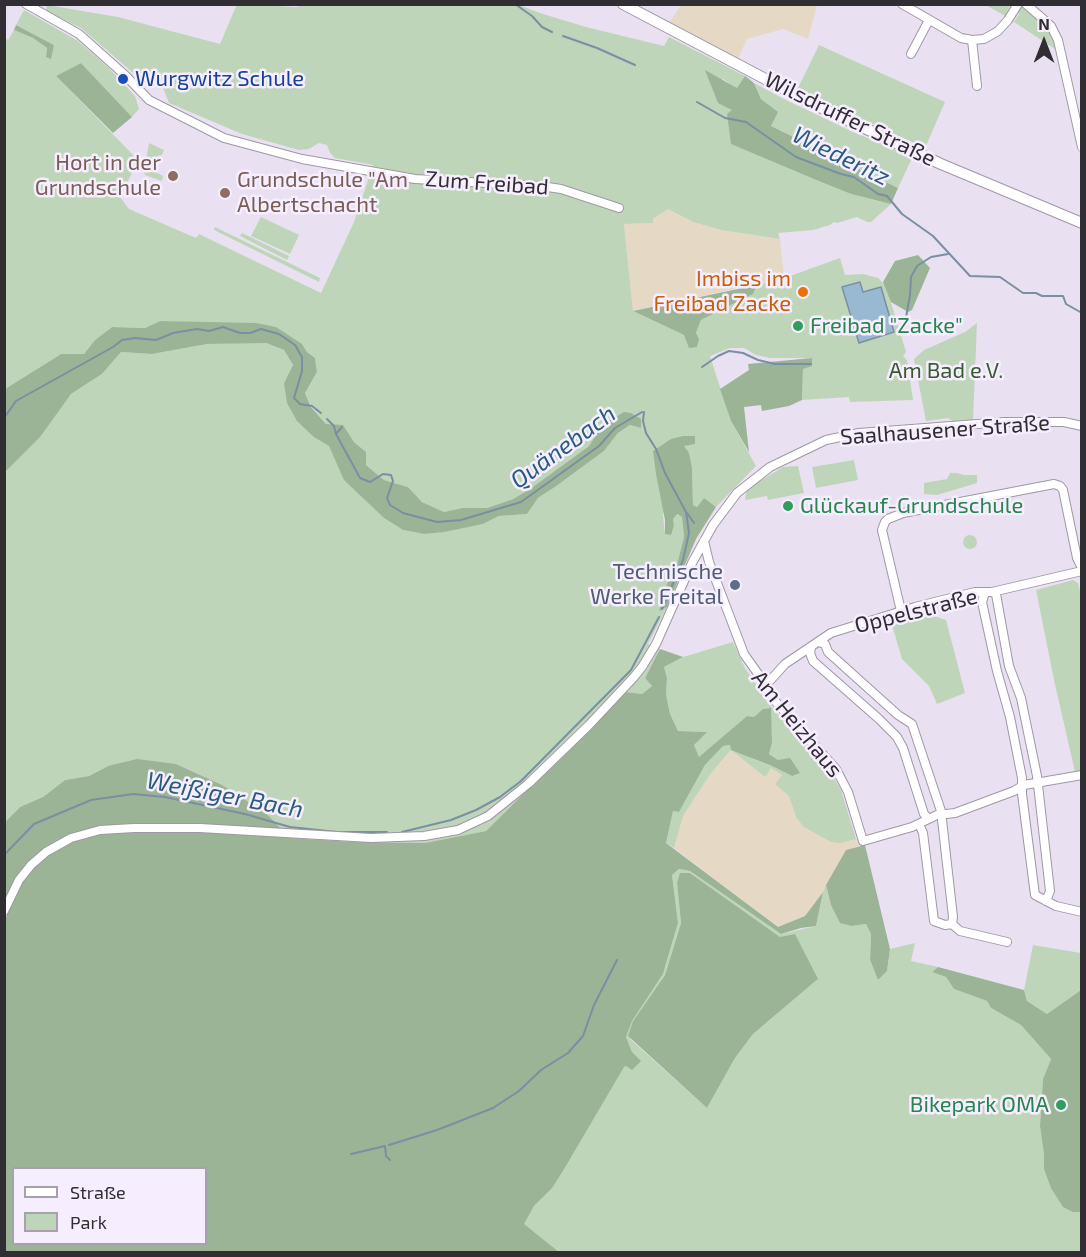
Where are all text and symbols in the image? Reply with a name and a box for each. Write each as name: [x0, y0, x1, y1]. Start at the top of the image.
north arrow: [1014, 12, 1074, 72]
text: N: [1038, 14, 1050, 33]
place label: Wurgwitz Schule: [135, 66, 304, 92]
street label: Wilsdruffer Straße: [760, 66, 940, 172]
marker: Wurgwitz Schule: [116, 72, 130, 86]
water label: Wiederitz: [788, 120, 894, 192]
place label: Hort in der Grundschule: [35, 150, 161, 202]
street label: Zum Freibad: [424, 166, 550, 200]
place label: Grundschule "Am Albertschacht: [237, 167, 408, 218]
marker: Hort in der Grundschule: [166, 169, 180, 183]
marker: Grundschule "Am Albertschacht: [218, 186, 232, 200]
place label: Imbiss im Freibad Zacke: [654, 266, 791, 318]
marker: Imbiss im Freibad Zacke: [796, 285, 810, 299]
place label: Freibad "Zacke": [810, 313, 963, 339]
marker: Freibad "Zacke": [791, 319, 805, 333]
park label: Am Bad e.V.: [889, 358, 1003, 384]
water label: Quänebach: [505, 399, 621, 495]
street label: Saalhausener Straße: [839, 410, 1051, 450]
place label: Glückauf-Grundschule: [800, 493, 1023, 519]
marker: Glückauf-Grundschule: [781, 499, 795, 513]
place label: Technische Werke Freital: [590, 559, 723, 610]
marker: Technische Werke Freital: [728, 578, 742, 592]
street label: Oppelstraße: [852, 583, 980, 639]
street label: Am Heizhaus: [746, 665, 848, 783]
water label: Weißiger Bach: [144, 766, 306, 824]
place label: Bikepark OMA: [910, 1092, 1049, 1118]
marker: Bikepark OMA: [1054, 1098, 1068, 1112]
legend: [12, 1167, 207, 1245]
text: Straße: [70, 1181, 126, 1203]
text: Park: [70, 1211, 107, 1233]

